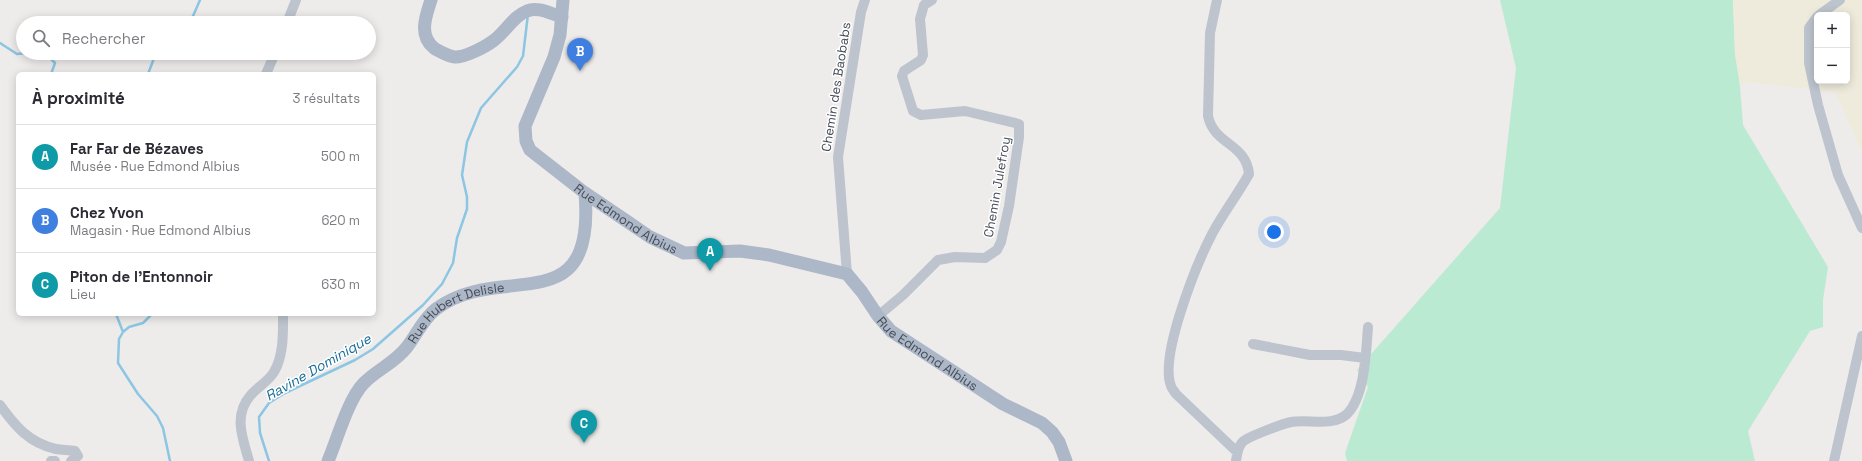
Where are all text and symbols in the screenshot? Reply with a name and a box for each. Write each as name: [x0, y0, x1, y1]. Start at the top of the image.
map controls: [1814, 12, 1850, 84]
button: +: [1814, 12, 1850, 48]
search box: [16, 16, 376, 60]
street label: Chemin des Baobabs: [817, 21, 855, 153]
icon: search: [30, 27, 52, 49]
text: Rechercher: [62, 29, 145, 48]
pin: B: [567, 38, 593, 71]
button: −: [1814, 48, 1850, 84]
text: À proximité: [32, 87, 125, 109]
text: 3 résultats: [293, 90, 360, 107]
street label: Chemin Julefroy: [980, 135, 1014, 239]
text: Far Far de Bézaves: [70, 139, 204, 158]
text: A: [41, 148, 49, 165]
text: 500 m: [321, 148, 360, 165]
text: Musée · Rue Edmond Albius: [70, 158, 240, 175]
street label: Rue Edmond Albius: [571, 179, 681, 257]
text: Chez Yvon: [70, 203, 144, 222]
text: B: [41, 212, 49, 229]
text: 620 m: [321, 212, 360, 229]
text: Magasin · Rue Edmond Albius: [70, 222, 251, 239]
your location: [1264, 222, 1284, 242]
pin: A: [697, 238, 723, 271]
text: Piton de l'Entonnoir: [70, 267, 213, 286]
text: C: [41, 276, 49, 293]
text: 630 m: [321, 276, 360, 293]
street label: Rue Hubert Delisle: [404, 278, 505, 347]
text: Lieu: [70, 286, 96, 303]
street label: Rue Edmond Albius: [873, 313, 982, 394]
water label: Ravine Dominique: [262, 329, 375, 405]
pin: C: [571, 410, 597, 443]

